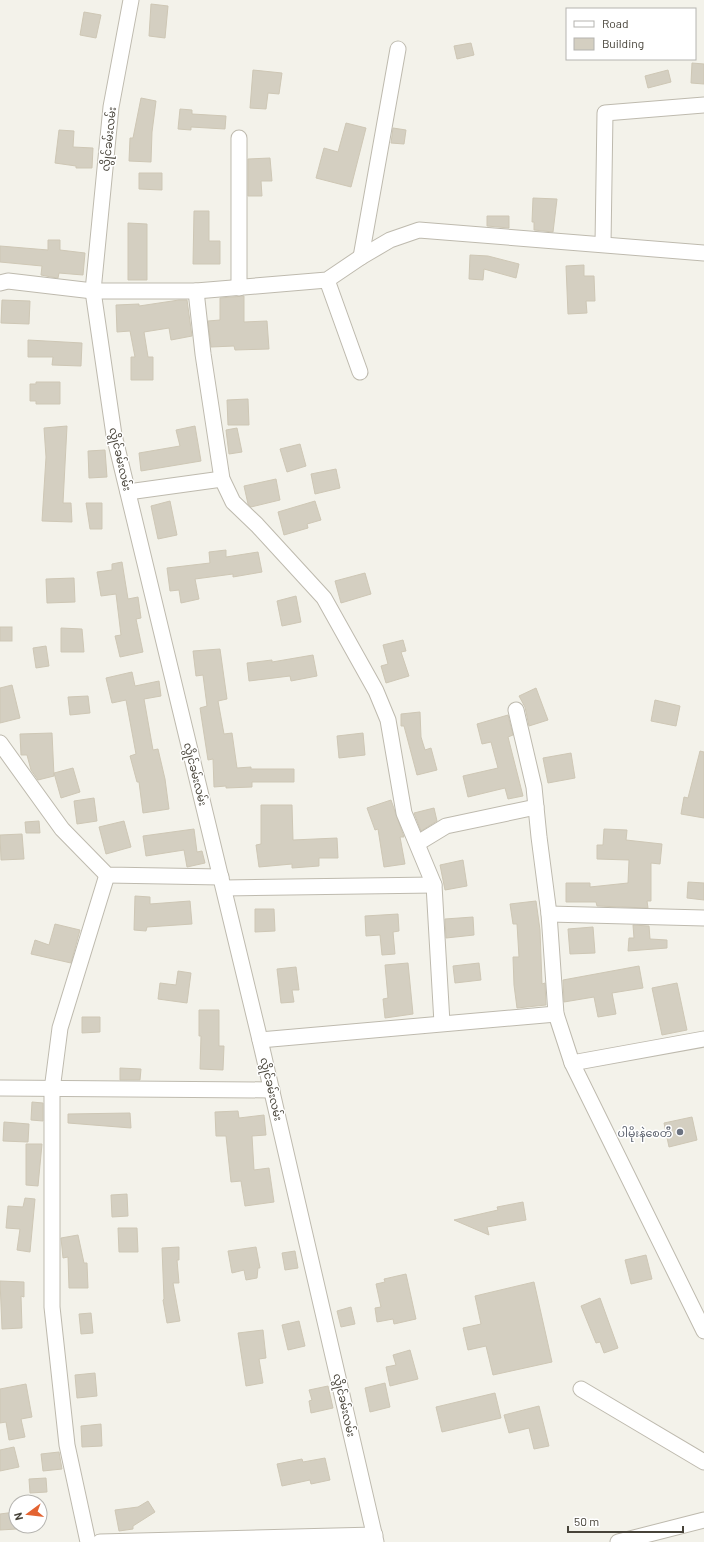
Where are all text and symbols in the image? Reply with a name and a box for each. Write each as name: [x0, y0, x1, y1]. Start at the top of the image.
legend: [566, 8, 696, 60]
text: Road: [602, 16, 629, 30]
text: Building: [602, 36, 644, 50]
street label: လွိုင်ခမ်းလမ်း: [98, 106, 121, 172]
street label: လွိုင်ခမ်းလမ်း: [104, 426, 135, 493]
street label: လွိုင်ခမ်းလမ်း: [179, 741, 210, 808]
street label: လွိုင်ခမ်းလမ်း: [255, 1056, 286, 1123]
place label: ပါမိုးနဲစေတီ: [618, 1126, 672, 1142]
marker: ပါမိုးနဲစေတီ: [675, 1127, 685, 1137]
street label: လွိုင်ခမ်းလမ်း: [328, 1372, 359, 1439]
north arrow: [8, 1494, 48, 1534]
scale bar: [568, 1508, 683, 1534]
text: N: [11, 1511, 25, 1522]
text: 50 m: [574, 1514, 599, 1528]

